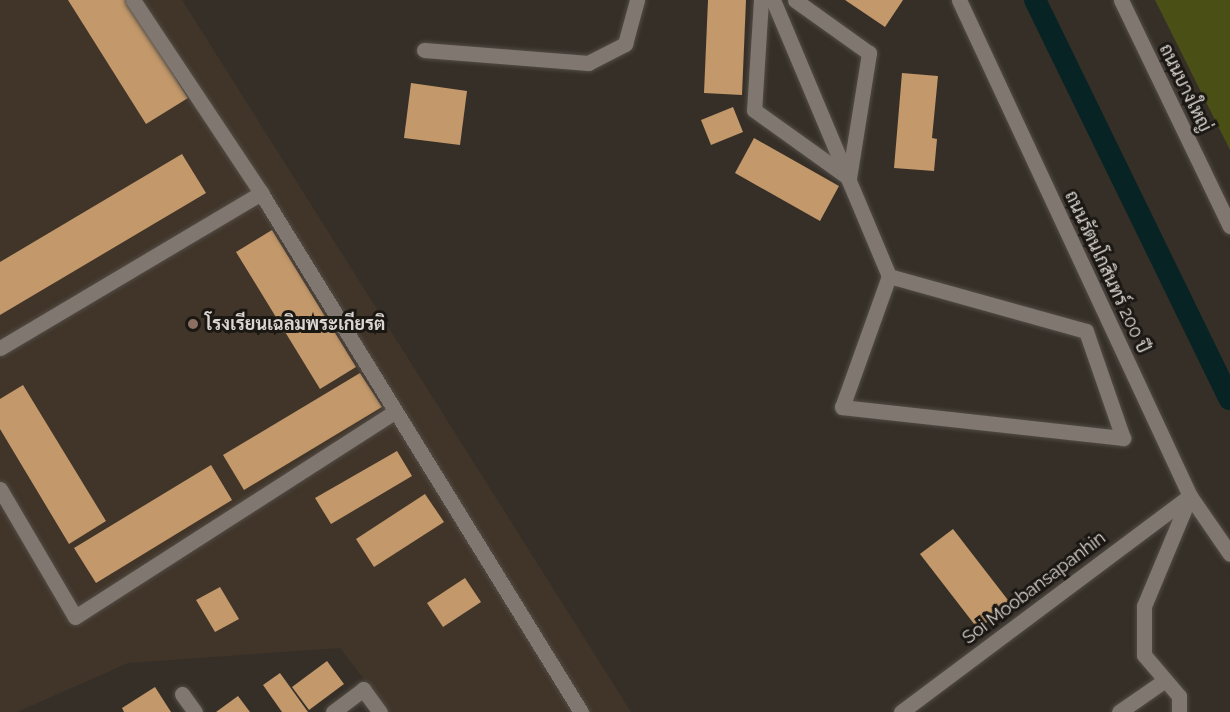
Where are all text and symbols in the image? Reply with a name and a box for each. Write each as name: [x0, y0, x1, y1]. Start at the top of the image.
street label: ถนนบางใหญ่: [1154, 41, 1216, 135]
street label: ถนนรัตนโกสินทร์ 200 ปี: [1060, 187, 1154, 357]
place label: โรงเรียนเฉลิมพระเกียรติ: [205, 313, 385, 335]
marker: โรงเรียนเฉลิมพระเกียรติ: [186, 317, 200, 331]
street label: Soi Moobansapanhin: [958, 527, 1110, 649]

